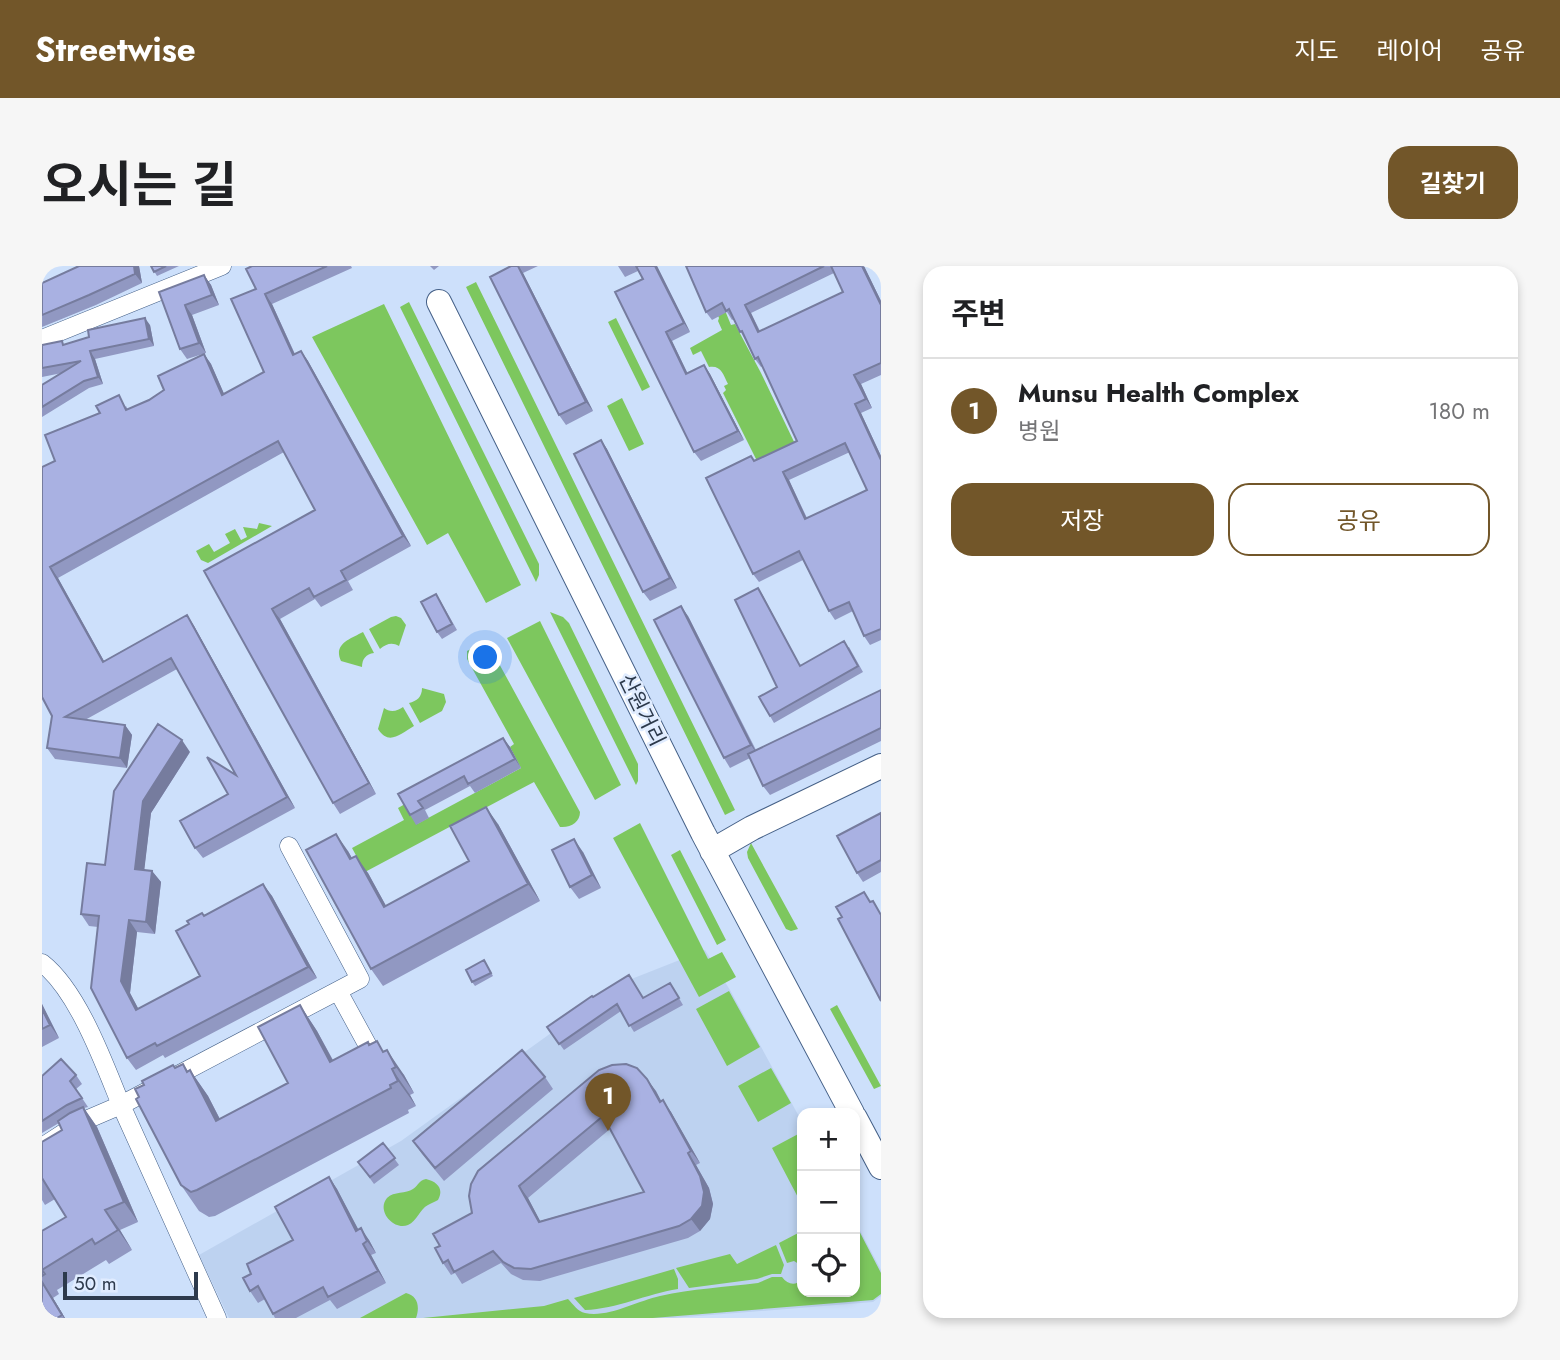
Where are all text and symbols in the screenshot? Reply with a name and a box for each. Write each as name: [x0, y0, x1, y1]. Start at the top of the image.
text: Streetwise: [35, 26, 196, 73]
text: 지도: [1294, 33, 1339, 68]
text: 레이어: [1377, 33, 1443, 68]
text: 공유: [1481, 33, 1525, 68]
button: 길찾기: [1388, 146, 1518, 219]
text: 오시는 길: [42, 150, 237, 220]
text: 주변: [951, 292, 1006, 335]
text: Munsu Health Complex: [1018, 374, 1299, 412]
text: 1: [968, 394, 980, 428]
text: 180 m: [1428, 394, 1490, 428]
text: 병원: [1018, 414, 1060, 448]
button: 저장: [951, 483, 1214, 556]
button: 공유: [1228, 483, 1490, 556]
your location: [468, 640, 502, 674]
street label: 산원거리: [612, 669, 672, 751]
pin: 1: [585, 1073, 631, 1131]
map controls: [797, 1108, 860, 1297]
button: +: [797, 1108, 860, 1171]
button: −: [797, 1171, 860, 1234]
button: locate: [797, 1234, 860, 1297]
scale bar: [63, 1269, 198, 1301]
text: 50 m: [74, 1270, 117, 1297]

